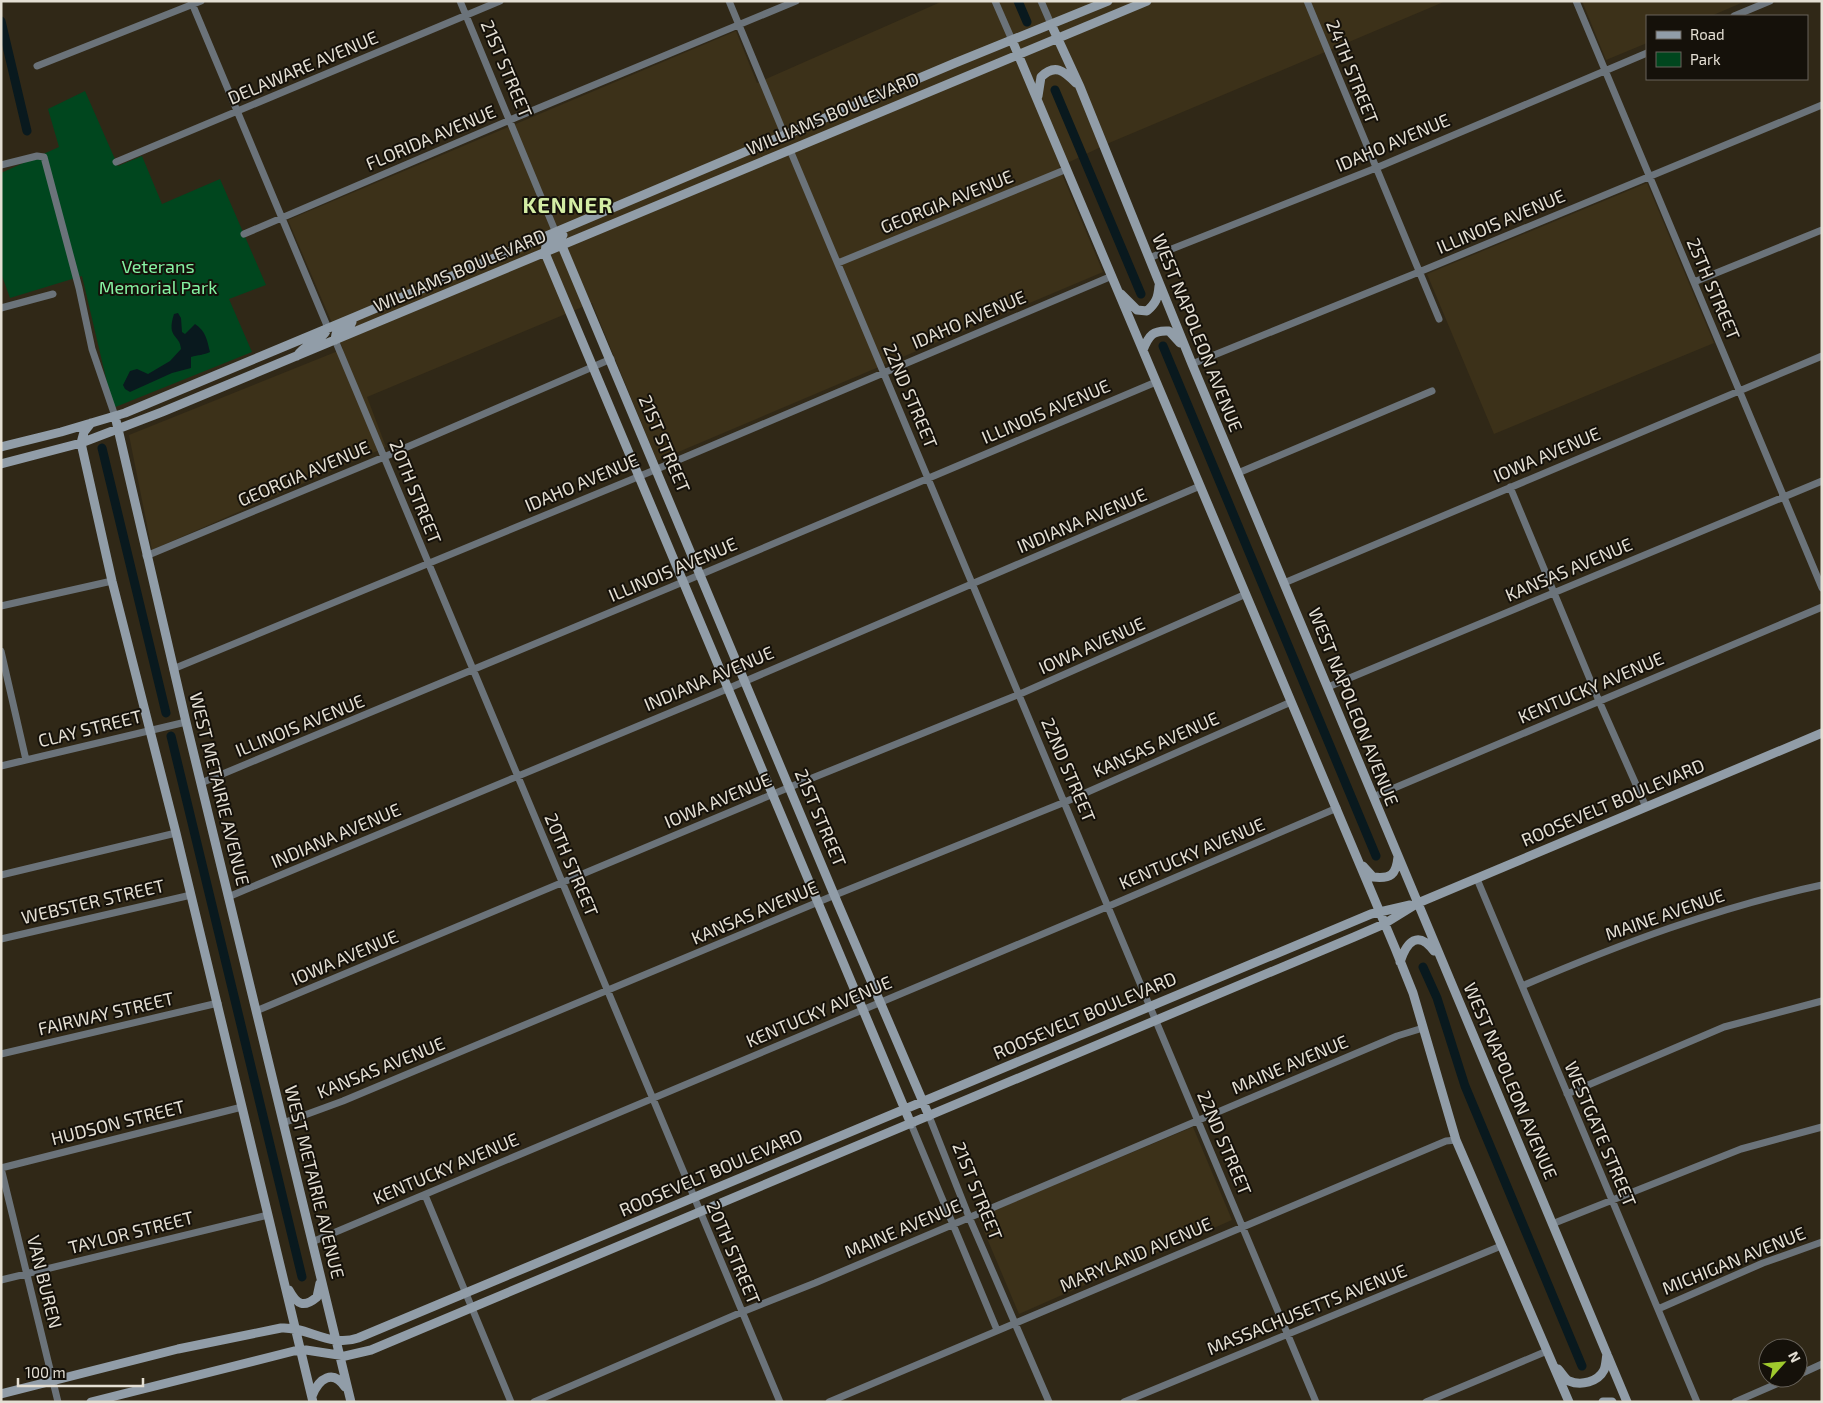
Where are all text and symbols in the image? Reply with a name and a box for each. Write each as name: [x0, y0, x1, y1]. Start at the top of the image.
legend: [1646, 15, 1808, 80]
street label: 21ST STREET: [477, 17, 538, 121]
street label: 24TH STREET: [1322, 17, 1384, 127]
street label: DELAWARE AVENUE: [224, 25, 381, 109]
text: Road: [1690, 25, 1725, 43]
text: Park: [1690, 50, 1721, 68]
street label: WILLIAMS BOULEVARD: [743, 67, 922, 159]
street label: FLORIDA AVENUE: [362, 100, 499, 174]
street label: IDAHO AVENUE: [1332, 108, 1453, 176]
street label: GEORGIA AVENUE: [877, 164, 1016, 238]
street label: ILLINOIS AVENUE: [1433, 184, 1568, 258]
district label: KENNER: [522, 191, 614, 217]
street label: WILLIAMS BOULEVARD: [370, 224, 549, 316]
street label: WEST NAPOLEON AVENUE: [1148, 230, 1248, 435]
street label: 25TH STREET: [1683, 234, 1745, 343]
park label: Veterans Memorial Park: [99, 255, 217, 298]
street label: IDAHO AVENUE: [908, 285, 1029, 353]
street label: 22ND STREET: [879, 340, 943, 452]
street label: ILLINOIS AVENUE: [978, 374, 1113, 448]
street label: 21ST STREET: [635, 392, 696, 496]
street label: IOWA AVENUE: [1490, 422, 1603, 487]
street label: GEORGIA AVENUE: [234, 435, 373, 511]
street label: 20TH STREET: [385, 437, 447, 547]
street label: IDAHO AVENUE: [521, 448, 642, 516]
street label: INDIANA AVENUE: [1013, 483, 1150, 557]
street label: ILLINOIS AVENUE: [605, 532, 740, 606]
street label: KANSAS AVENUE: [1502, 532, 1635, 606]
street label: WEST NAPOLEON AVENUE: [1304, 604, 1404, 809]
street label: IOWA AVENUE: [1035, 612, 1148, 678]
street label: INDIANA AVENUE: [640, 641, 777, 715]
street label: KENTUCKY AVENUE: [1514, 646, 1667, 728]
street label: ILLINOIS AVENUE: [232, 689, 367, 761]
street label: WEST METAIRIE AVENUE: [185, 690, 255, 888]
street label: CLAY STREET: [36, 704, 144, 752]
street label: KANSAS AVENUE: [1089, 706, 1222, 782]
street label: 22ND STREET: [1037, 714, 1101, 826]
street label: ROOSEVELT BOULEVARD: [1518, 753, 1708, 851]
street label: 21ST STREET: [791, 766, 852, 870]
street label: IOWA AVENUE: [661, 768, 774, 833]
street label: INDIANA AVENUE: [267, 798, 404, 872]
street label: 20TH STREET: [540, 810, 604, 920]
street label: KENTUCKY AVENUE: [1115, 812, 1268, 894]
street label: WEBSTER STREET: [19, 874, 167, 928]
street label: KANSAS AVENUE: [688, 875, 821, 949]
street label: MAINE AVENUE: [1602, 883, 1727, 945]
street label: IOWA AVENUE: [288, 925, 401, 990]
street label: ROOSEVELT BOULEVARD: [990, 966, 1180, 1064]
street label: KENTUCKY AVENUE: [742, 970, 895, 1052]
street label: WEST NAPOLEON AVENUE: [1459, 979, 1562, 1182]
street label: FAIRWAY STREET: [36, 987, 176, 1039]
street label: MAINE AVENUE: [1228, 1030, 1351, 1099]
street label: KANSAS AVENUE: [314, 1031, 448, 1103]
street label: WESTGATE STREET: [1560, 1058, 1642, 1210]
street label: WEST METAIRIE AVENUE: [280, 1083, 350, 1281]
street label: 22ND STREET: [1193, 1087, 1257, 1199]
street label: HUDSON STREET: [49, 1095, 187, 1149]
street label: ROOSEVELT BOULEVARD: [616, 1123, 806, 1221]
street label: KENTUCKY AVENUE: [369, 1127, 522, 1209]
street label: 21ST STREET: [948, 1138, 1008, 1243]
street label: MAINE AVENUE: [841, 1194, 964, 1263]
street label: 20TH STREET: [702, 1198, 766, 1308]
street label: TAYLOR STREET: [66, 1206, 196, 1258]
street label: MARYLAND AVENUE: [1056, 1212, 1215, 1296]
street label: MICHIGAN AVENUE: [1659, 1221, 1809, 1299]
street label: VAN BUREN: [23, 1233, 67, 1331]
street label: MASSACHUSETTS AVENUE: [1203, 1259, 1410, 1359]
north arrow: [1758, 1338, 1808, 1388]
text: N: [1785, 1349, 1805, 1365]
scale bar: [18, 1356, 142, 1388]
text: 100 m: [25, 1363, 66, 1381]

